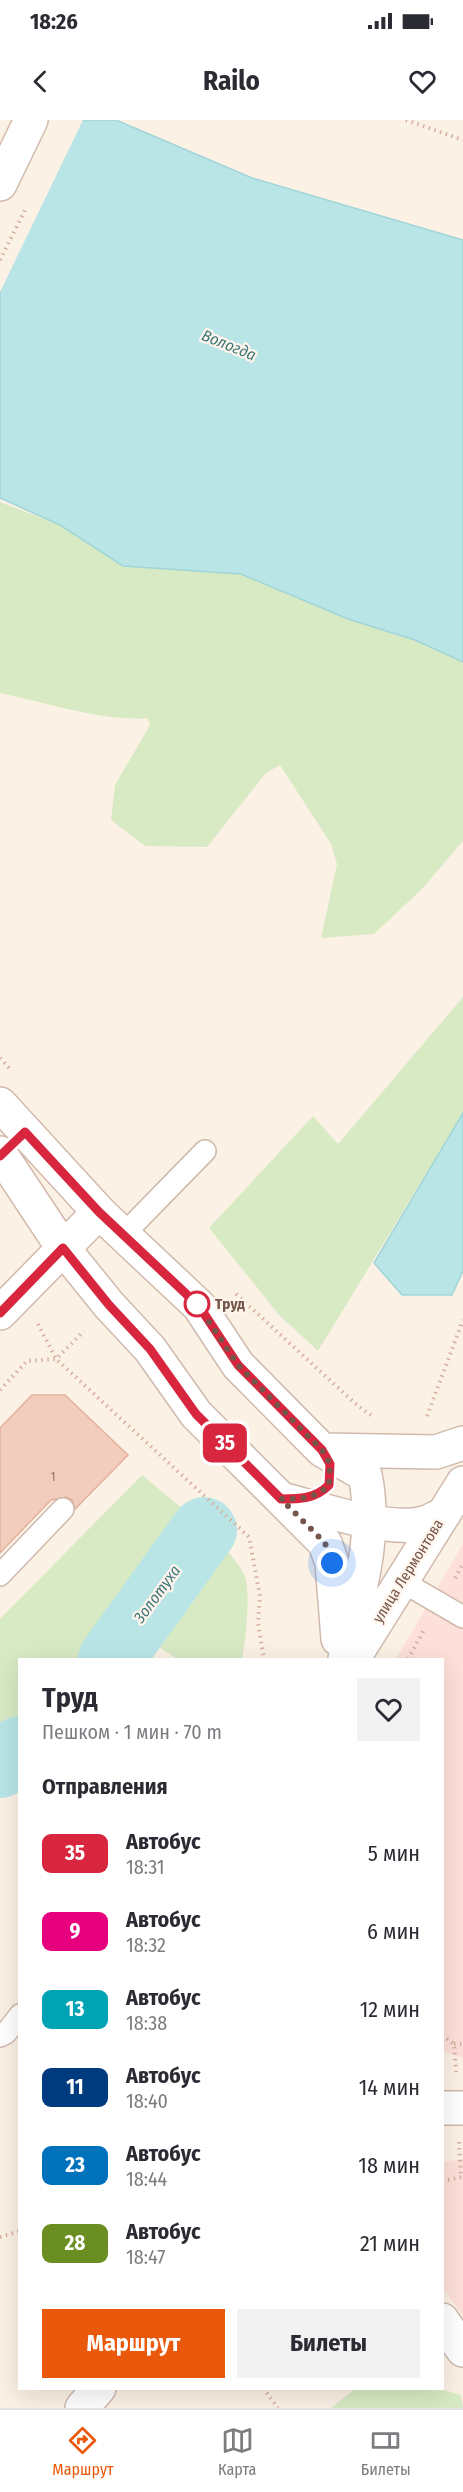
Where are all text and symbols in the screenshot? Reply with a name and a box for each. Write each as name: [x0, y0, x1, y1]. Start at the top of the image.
text: 18:26: [30, 8, 78, 35]
icon: back: [24, 65, 57, 98]
text: Railo: [203, 65, 260, 97]
icon: heart: [406, 65, 439, 98]
water label: Вологда: [199, 326, 259, 364]
marker: Труд: [184, 1291, 210, 1317]
place label: Труд: [215, 1295, 245, 1313]
line badge: 35: [198, 1424, 252, 1462]
text: 35: [215, 1430, 235, 1456]
house number: 1: [51, 1470, 55, 1484]
street label: улица Лермонтова: [369, 1516, 447, 1626]
your location: [317, 1548, 347, 1578]
water label: Золотуха: [129, 1561, 184, 1627]
button: heart: [357, 1678, 420, 1741]
text: Труд: [42, 1681, 98, 1714]
text: Пешком · 1 мин · 70 m: [42, 1720, 222, 1744]
text: Отправления: [42, 1773, 168, 1800]
text: Автобус: [126, 1828, 201, 1855]
text: 35: [65, 1840, 85, 1866]
text: 5 мин: [368, 1840, 420, 1867]
text: 18:31: [126, 1855, 165, 1879]
text: Автобус: [126, 1906, 201, 1933]
text: 9: [70, 1918, 80, 1944]
text: 6 мин: [367, 1918, 420, 1945]
text: 18:32: [126, 1933, 166, 1957]
text: Автобус: [126, 1984, 201, 2011]
text: 13: [66, 1996, 84, 2022]
text: 12 мин: [360, 1996, 420, 2023]
text: 18:38: [126, 2011, 167, 2035]
text: Автобус: [126, 2062, 201, 2089]
text: 11: [66, 2074, 84, 2100]
text: 14 мин: [359, 2074, 420, 2101]
text: 18:40: [126, 2089, 168, 2113]
text: Автобус: [126, 2140, 201, 2167]
text: 23: [65, 2152, 85, 2178]
text: 18 мин: [358, 2152, 420, 2179]
text: 18:44: [126, 2167, 167, 2191]
text: Автобус: [126, 2218, 201, 2245]
text: 28: [65, 2230, 85, 2256]
text: 21 мин: [360, 2230, 420, 2257]
text: 18:47: [126, 2245, 165, 2269]
button: Маршрут: [42, 2309, 225, 2378]
button: Билеты: [237, 2309, 420, 2378]
tab: Маршрут: [52, 2424, 114, 2479]
tab: Карта: [218, 2424, 256, 2479]
tab: Билеты: [361, 2424, 411, 2479]

